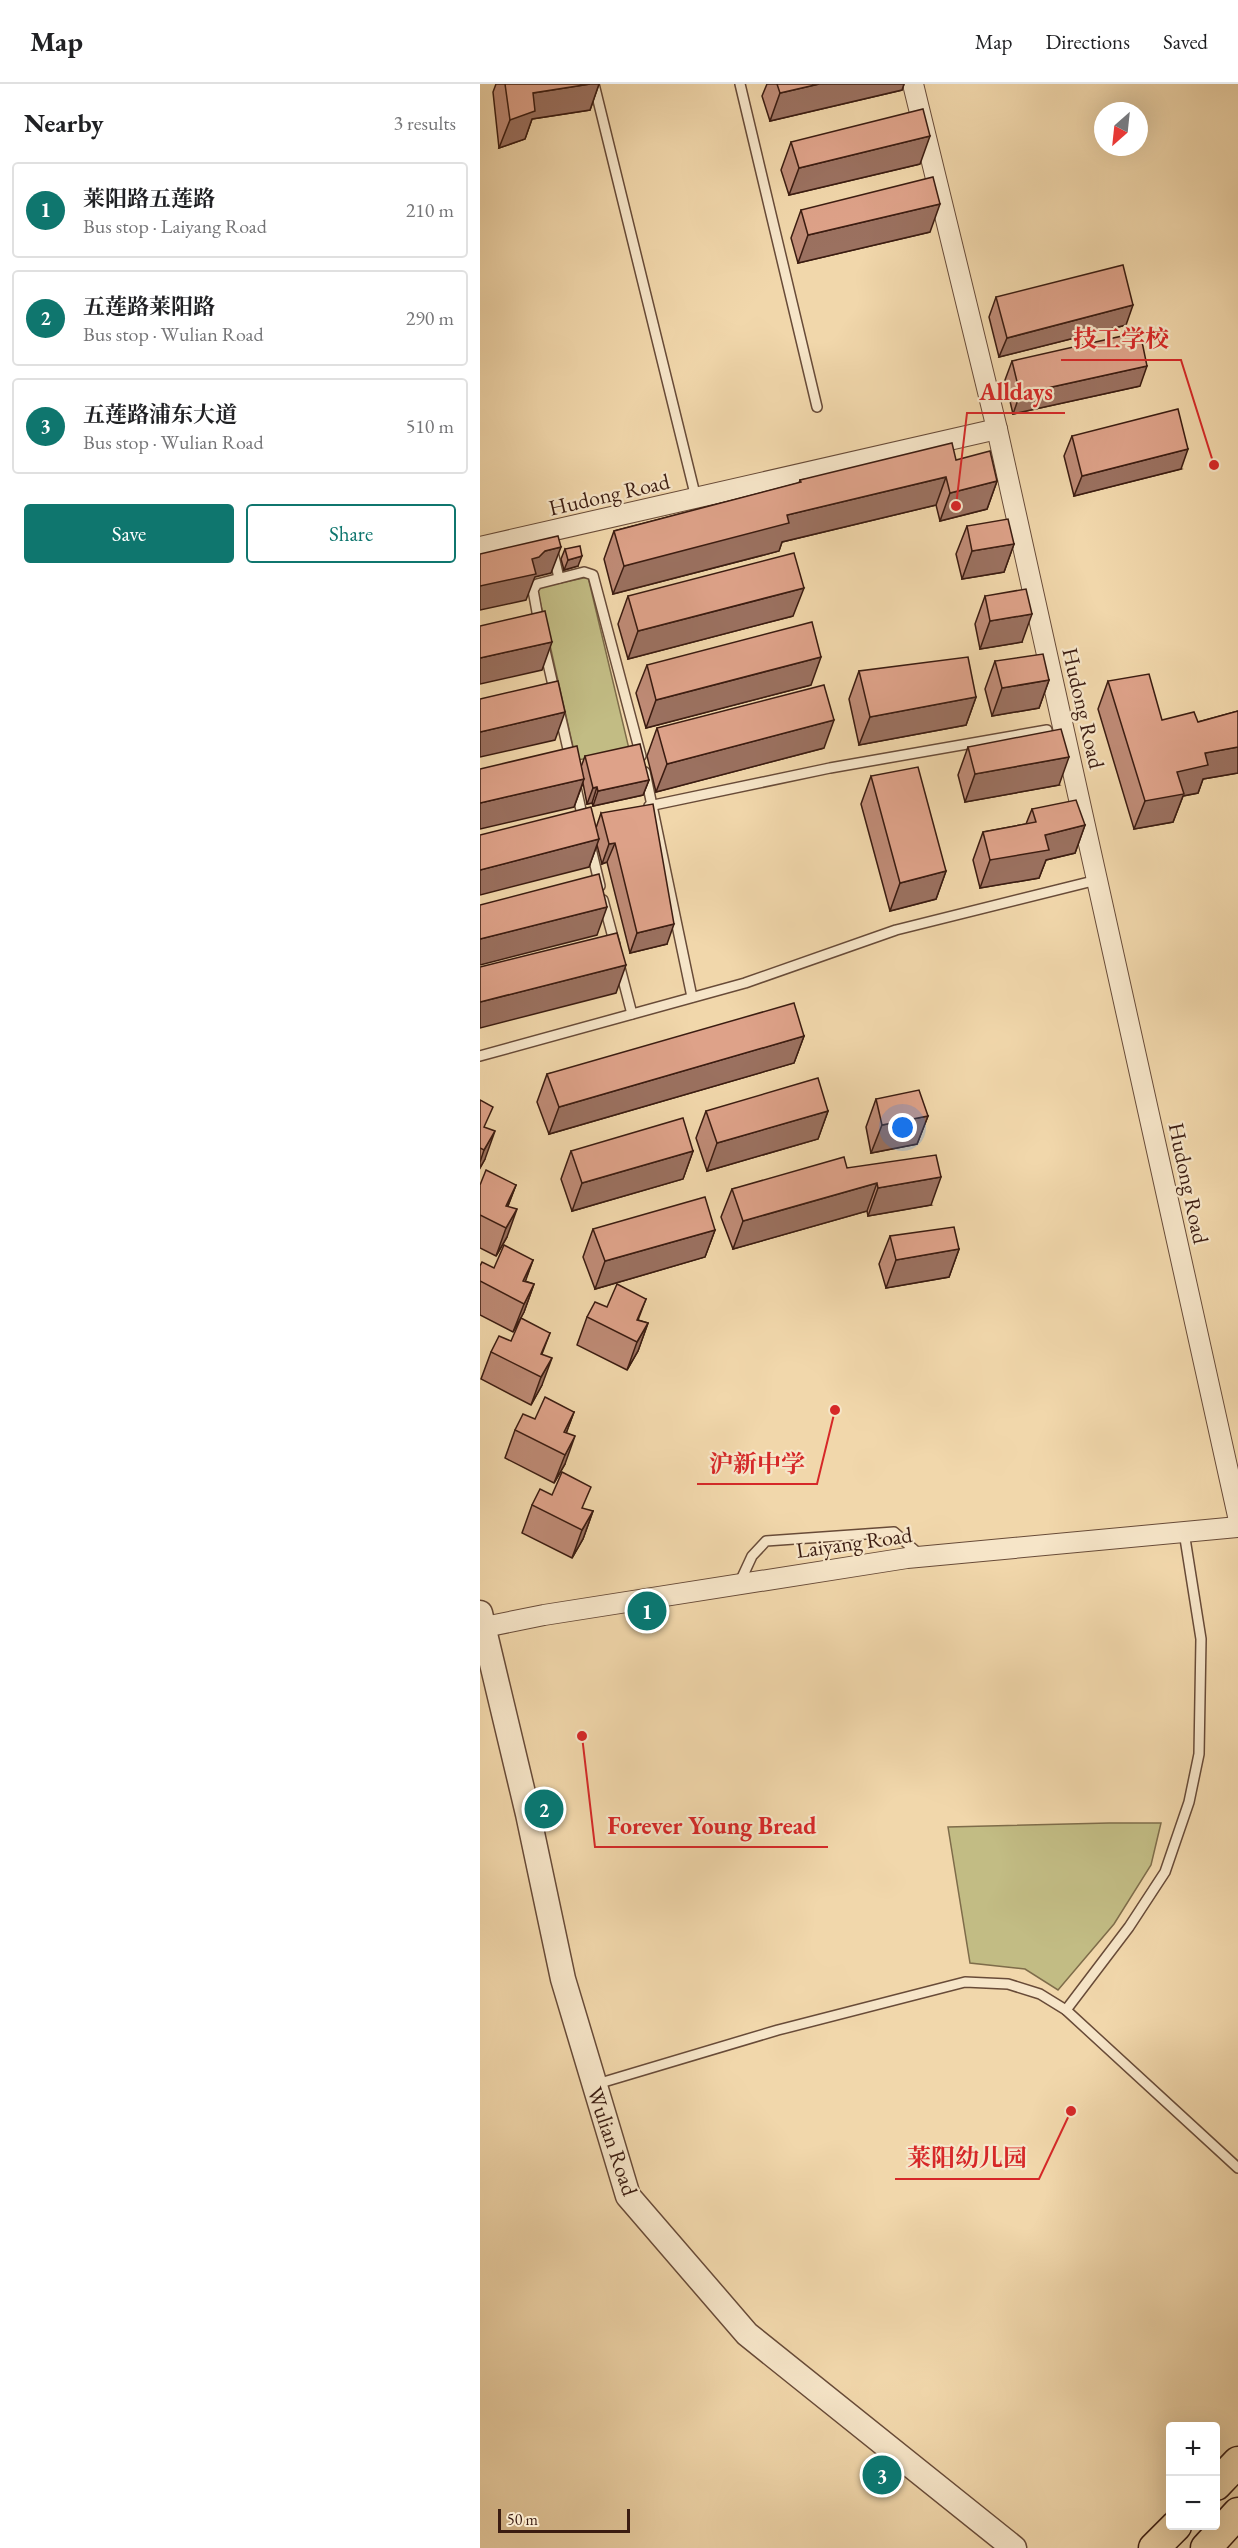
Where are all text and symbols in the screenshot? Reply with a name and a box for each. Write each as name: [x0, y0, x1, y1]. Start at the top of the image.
text: Map: [30, 23, 83, 59]
text: Map: [975, 28, 1012, 55]
text: Directions: [1045, 28, 1130, 55]
text: Saved: [1163, 28, 1208, 55]
north arrow: [1094, 102, 1148, 156]
text: Nearby: [24, 106, 104, 140]
text: 3 results: [393, 110, 456, 136]
text: 莱阳路五莲路: [83, 184, 215, 213]
text: 1: [40, 197, 51, 223]
text: 210 m: [406, 197, 454, 223]
text: Bus stop · Laiyang Road: [83, 213, 267, 239]
text: 五莲路莱阳路: [83, 292, 215, 321]
text: 2: [40, 305, 51, 331]
text: 290 m: [406, 305, 454, 331]
callout: 技工学校: [1061, 318, 1181, 360]
text: Bus stop · Wulian Road: [83, 321, 264, 347]
text: 技工学校: [1073, 323, 1169, 354]
callout: Alldays: [967, 371, 1065, 413]
text: Alldays: [978, 376, 1053, 408]
text: 五莲路浦东大道: [83, 400, 237, 429]
text: 3: [40, 413, 51, 439]
text: 510 m: [406, 413, 454, 439]
text: Bus stop · Wulian Road: [83, 429, 264, 455]
street label: Hudong Road: [546, 466, 673, 522]
button: Save: [24, 504, 234, 563]
button: Share: [246, 504, 456, 563]
street label: Hudong Road: [1056, 645, 1112, 772]
your location: [888, 1113, 917, 1142]
street label: Hudong Road: [1162, 1120, 1216, 1247]
callout: 沪新中学: [697, 1442, 817, 1484]
text: 沪新中学: [709, 1448, 805, 1479]
street label: Laiyang Road: [794, 1520, 915, 1565]
pin: 1: [628, 1588, 666, 1634]
pin: 2: [524, 1786, 564, 1832]
callout: Forever Young Bread: [595, 1805, 828, 1847]
text: Forever Young Bread: [608, 1810, 817, 1842]
street label: Wulian Road: [580, 2083, 645, 2200]
callout: 莱阳幼儿园: [895, 2137, 1039, 2179]
text: 莱阳幼儿园: [907, 2142, 1027, 2173]
map controls: [1166, 2422, 1220, 2530]
button: +: [1166, 2422, 1220, 2476]
pin: 3: [862, 2452, 902, 2498]
button: −: [1166, 2476, 1220, 2530]
scale bar: [498, 2506, 630, 2534]
text: 50 m: [507, 2509, 538, 2530]

